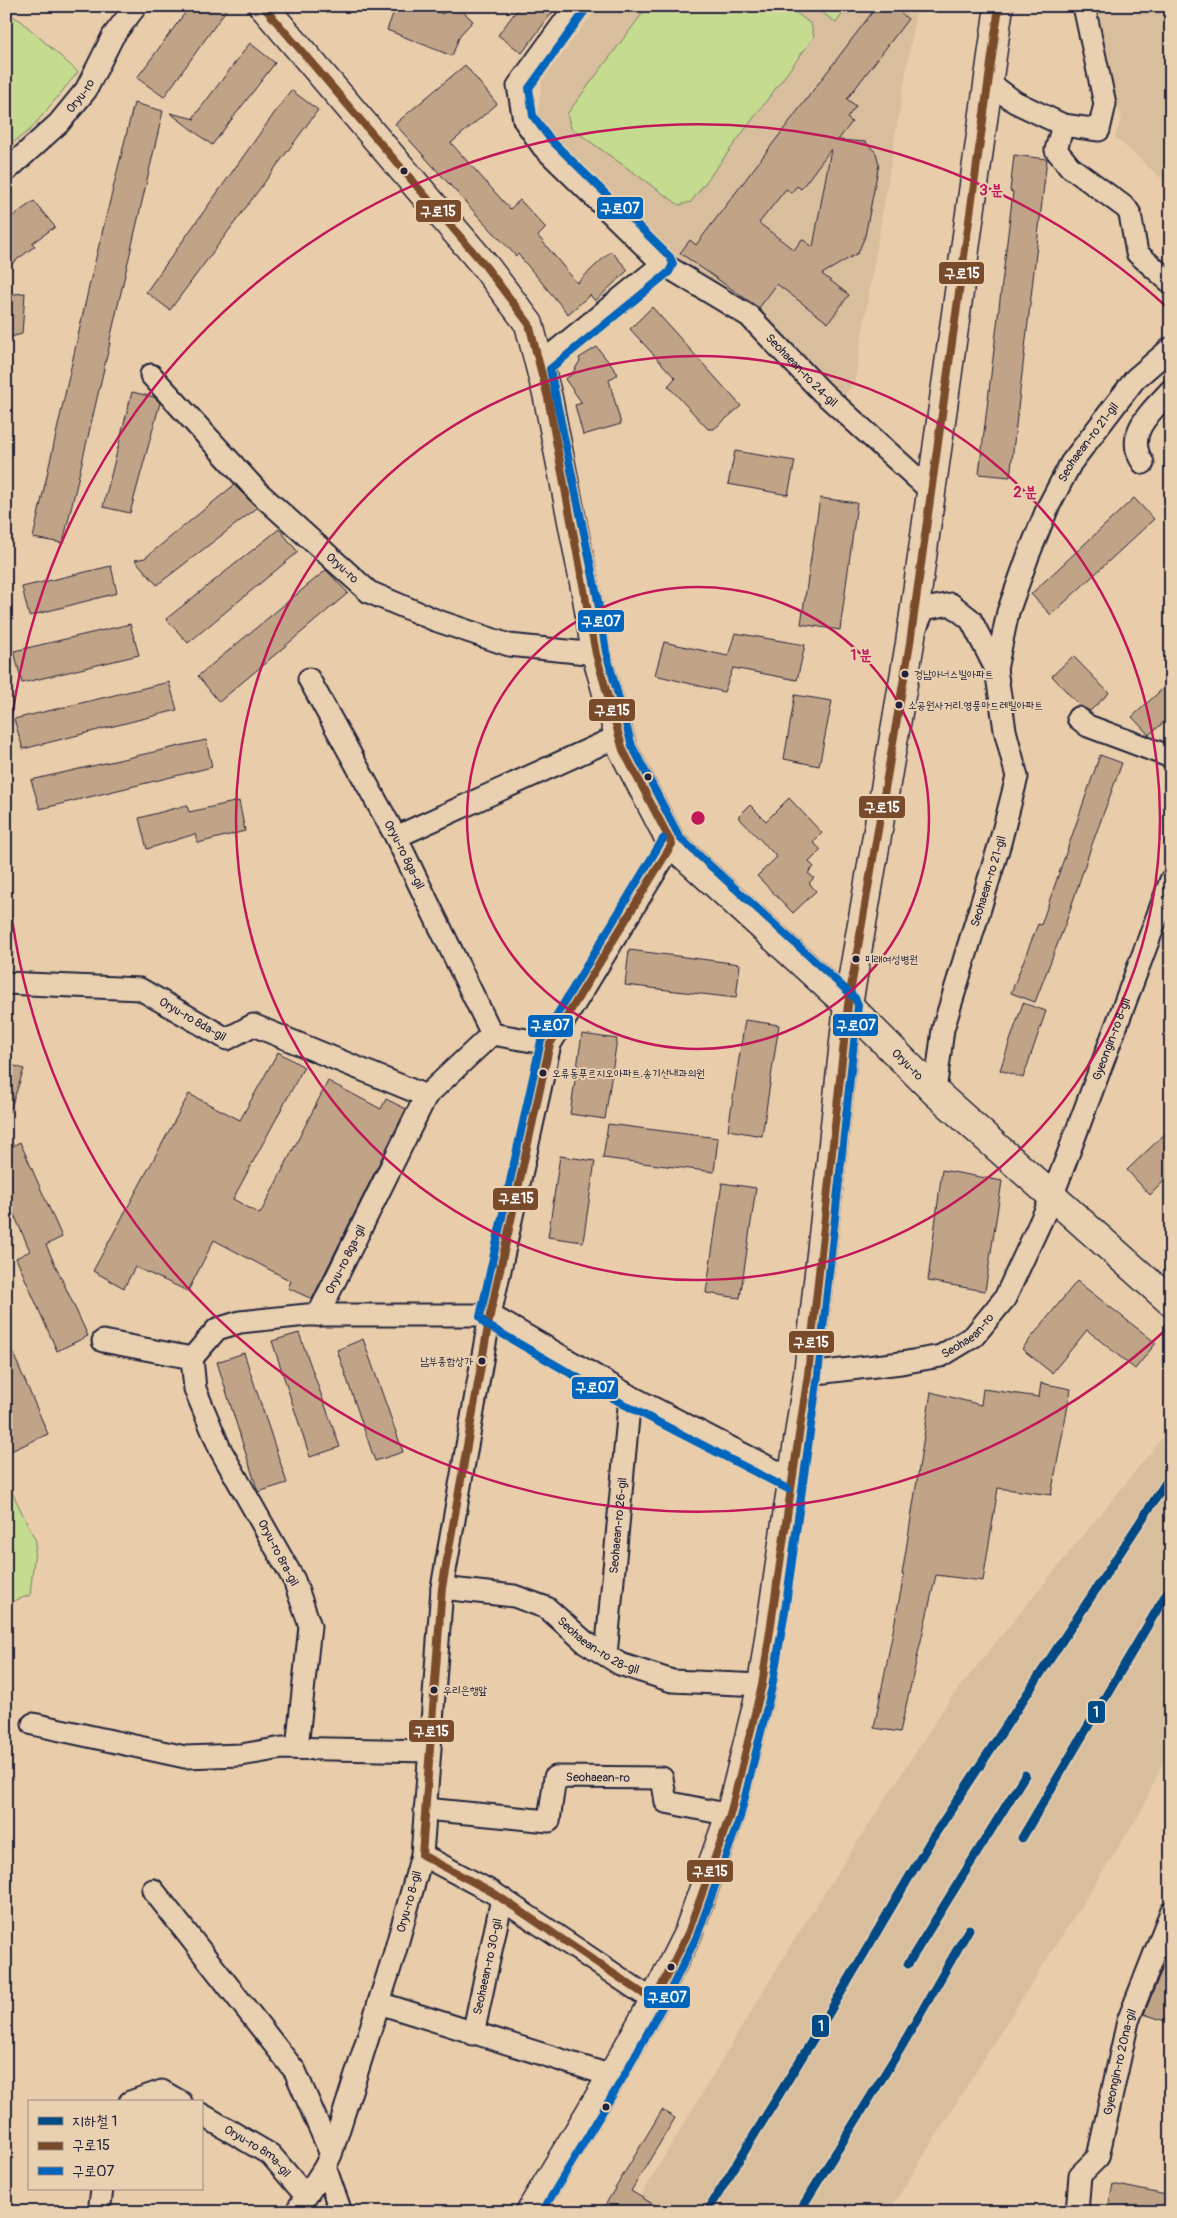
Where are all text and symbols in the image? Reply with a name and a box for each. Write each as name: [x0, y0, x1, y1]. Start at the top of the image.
street label: Oryu-ro: [63, 76, 98, 116]
unlabelled marker: [399, 166, 409, 176]
text: 3 분: [979, 181, 1003, 200]
line badge: 구로07: [596, 196, 644, 220]
line badge: 구로15: [415, 199, 462, 223]
text: 구로07: [600, 200, 640, 217]
text: 구로15: [420, 203, 456, 220]
line badge: 구로15: [938, 261, 985, 285]
text: 구로15: [944, 265, 980, 282]
street label: Seohaean-ro 24-gil: [762, 330, 841, 410]
street label: Seohaean-ro 21-gil: [1055, 399, 1122, 485]
text: 2 분: [1013, 483, 1037, 502]
street label: Oryu-ro: [323, 549, 362, 587]
line badge: 구로07: [577, 609, 625, 633]
text: 구로07: [581, 613, 621, 630]
text: 1 분: [850, 646, 872, 665]
place label: 경남아너스빌아파트: [914, 668, 994, 681]
marker: 경남아너스빌아파트: [900, 669, 910, 679]
line badge: 구로15: [588, 698, 636, 722]
place label: 소공원사거리.영풍마드레빌아파트: [908, 699, 1043, 712]
marker: 소공원사거리.영풍마드레빌아파트: [894, 700, 904, 710]
text: 구로15: [594, 702, 630, 719]
unlabelled marker: [643, 772, 653, 782]
line badge: 구로15: [858, 795, 906, 819]
text: 구로15: [864, 799, 900, 816]
centre of rings: [689, 809, 707, 827]
street label: Oryu-ro 8ga-gil: [381, 818, 428, 892]
street label: Seohaean-ro 21-gil: [967, 834, 1009, 929]
place label: 미래여성병원: [865, 953, 918, 966]
marker: 미래여성병원: [851, 954, 861, 964]
street label: Oryu-ro 8da-gil: [157, 994, 229, 1045]
street label: Gyeongin-ro 8-gil: [1089, 995, 1134, 1083]
line badge: 구로07: [832, 1013, 879, 1037]
line badge: 구로07: [527, 1014, 574, 1038]
text: 구로07: [530, 1017, 570, 1034]
text: 구로07: [836, 1017, 876, 1034]
street label: Oryu-ro: [889, 1046, 927, 1084]
place label: 오류동푸르지오아파트.송기산내과의원: [552, 1067, 705, 1080]
marker: 오류동푸르지오아파트.송기산내과의원: [538, 1068, 548, 1078]
line badge: 구로15: [492, 1187, 539, 1211]
text: 구로15: [498, 1190, 534, 1207]
street label: Oryu-ro 8ga-gil: [322, 1222, 369, 1296]
street label: Seohaean-ro: [939, 1310, 997, 1362]
line badge: 구로15: [788, 1330, 835, 1354]
text: 구로15: [793, 1334, 829, 1351]
place label: 남부종합상가: [420, 1355, 473, 1368]
marker: 남부종합상가: [477, 1356, 487, 1366]
line badge: 구로07: [571, 1376, 619, 1400]
text: 구로07: [575, 1379, 615, 1396]
street label: Seohaean-ro 26-gil: [606, 1477, 630, 1574]
street label: Oryu-ro 8ra-gil: [254, 1517, 302, 1589]
street label: Seohaean-ro 28-gil: [554, 1613, 641, 1677]
place label: 우리은행앞: [443, 1684, 487, 1697]
marker: 우리은행앞: [429, 1685, 439, 1695]
line badge: 1: [1087, 1700, 1106, 1724]
text: 1: [1093, 1704, 1099, 1721]
line badge: 구로15: [408, 1719, 455, 1743]
text: 구로15: [413, 1723, 449, 1740]
street label: Seohaean-ro: [566, 1770, 631, 1785]
line badge: 구로15: [686, 1859, 734, 1883]
text: 구로15: [692, 1863, 728, 1880]
street label: Oryu-ro 8-gil: [393, 1869, 425, 1934]
street label: Seohaean-ro 30-gil: [470, 1917, 505, 2016]
unlabelled marker: [666, 1962, 676, 1972]
line badge: 구로07: [643, 1985, 691, 2009]
text: 구로07: [647, 1989, 687, 2006]
street label: Gyeongin-ro 20na-gil: [1100, 2007, 1140, 2117]
line badge: 1: [811, 2014, 830, 2038]
text: 1: [818, 2018, 824, 2035]
legend: [28, 2100, 202, 2190]
unlabelled marker: [601, 2102, 611, 2112]
text: 지하철 1: [72, 2112, 117, 2131]
street label: Oryu-ro 8ma-gil: [221, 2122, 294, 2180]
text: 구로15: [72, 2136, 110, 2155]
text: 구로07: [72, 2162, 114, 2181]

